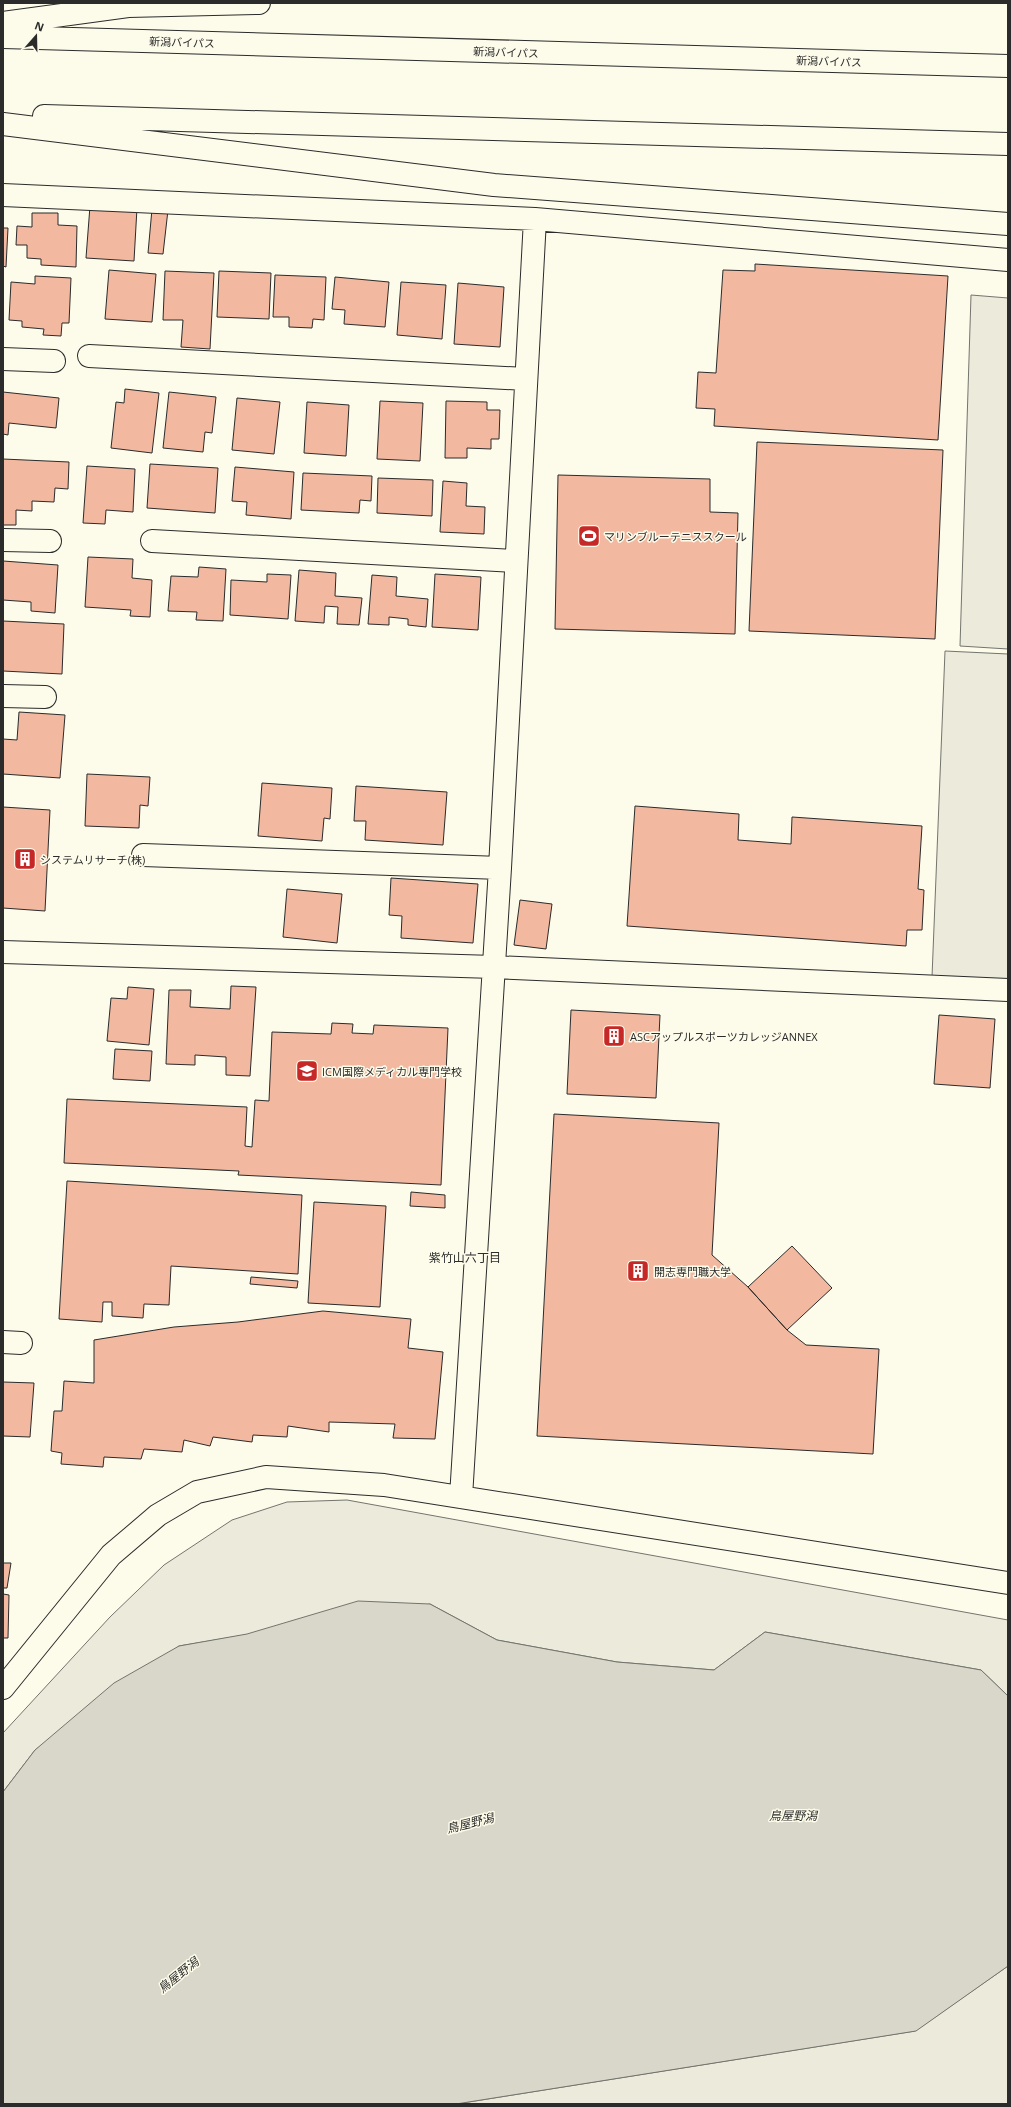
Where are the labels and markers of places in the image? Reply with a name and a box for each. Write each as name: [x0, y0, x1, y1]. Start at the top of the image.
sports icon: マリンブルーテニススクール: [576, 523, 602, 549]
place label: マリンブルーテニススクール: [604, 529, 747, 544]
building icon: システムリサーチ(株): [12, 846, 38, 872]
place label: システムリサーチ(株): [40, 852, 145, 867]
building icon: ASCアップルスポーツカレッジANNEX: [601, 1023, 627, 1049]
place label: ASCアップルスポーツカレッジANNEX: [630, 1029, 818, 1044]
school or university icon: ICM国際メディカル専門学校: [294, 1058, 320, 1084]
place label: ICM国際メディカル専門学校: [322, 1064, 462, 1079]
building icon: 開志専門職大学: [625, 1258, 651, 1284]
place label: 開志専門職大学: [654, 1264, 731, 1279]

